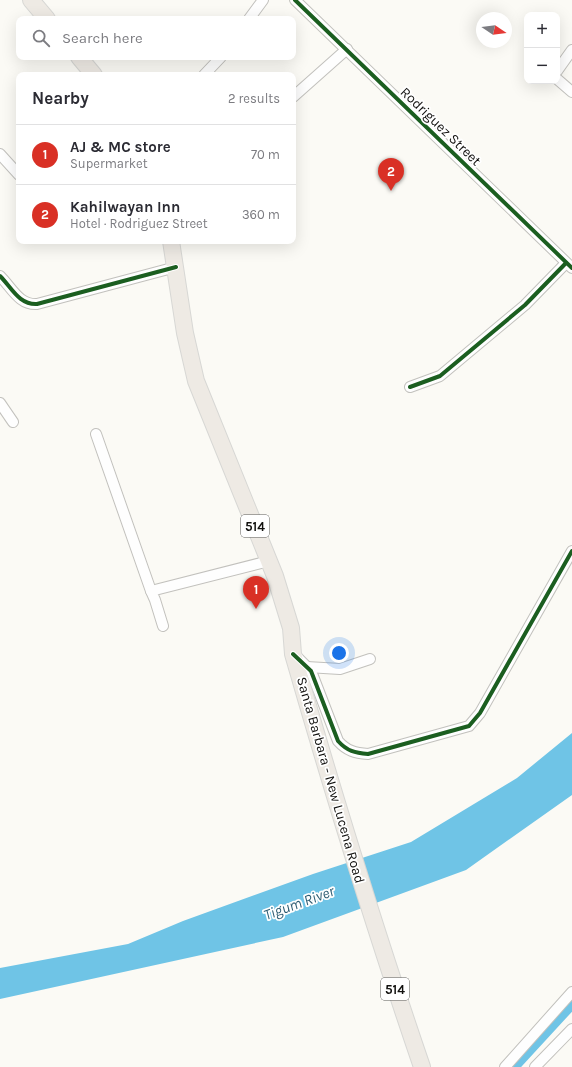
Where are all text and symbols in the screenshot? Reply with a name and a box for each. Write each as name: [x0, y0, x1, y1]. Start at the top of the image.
north arrow: [476, 12, 512, 48]
map controls: [524, 12, 560, 84]
button: +: [524, 12, 560, 48]
search box: [16, 16, 296, 60]
icon: search: [30, 27, 52, 49]
text: Search here: [62, 29, 143, 47]
button: −: [524, 48, 560, 84]
street label: Rodriguez Street: [397, 84, 485, 169]
text: Nearby: [32, 88, 89, 108]
text: 2 results: [228, 91, 280, 106]
text: AJ & MC store: [70, 138, 171, 156]
text: 1: [43, 147, 47, 162]
text: 70 m: [251, 147, 280, 162]
text: Supermarket: [70, 156, 148, 171]
pin: 2: [378, 158, 404, 191]
text: Kahilwayan Inn: [70, 198, 180, 216]
text: 2: [41, 207, 49, 222]
text: 360 m: [242, 207, 280, 222]
text: Hotel · Rodriguez Street: [70, 216, 208, 231]
road number: 514: [241, 515, 269, 537]
pin: 1: [243, 576, 269, 609]
your location: [329, 643, 349, 663]
street label: Santa Barbara - New Lucena Road: [293, 675, 368, 885]
water label: Tigum River: [261, 882, 337, 924]
road number: 514: [381, 978, 409, 1000]

